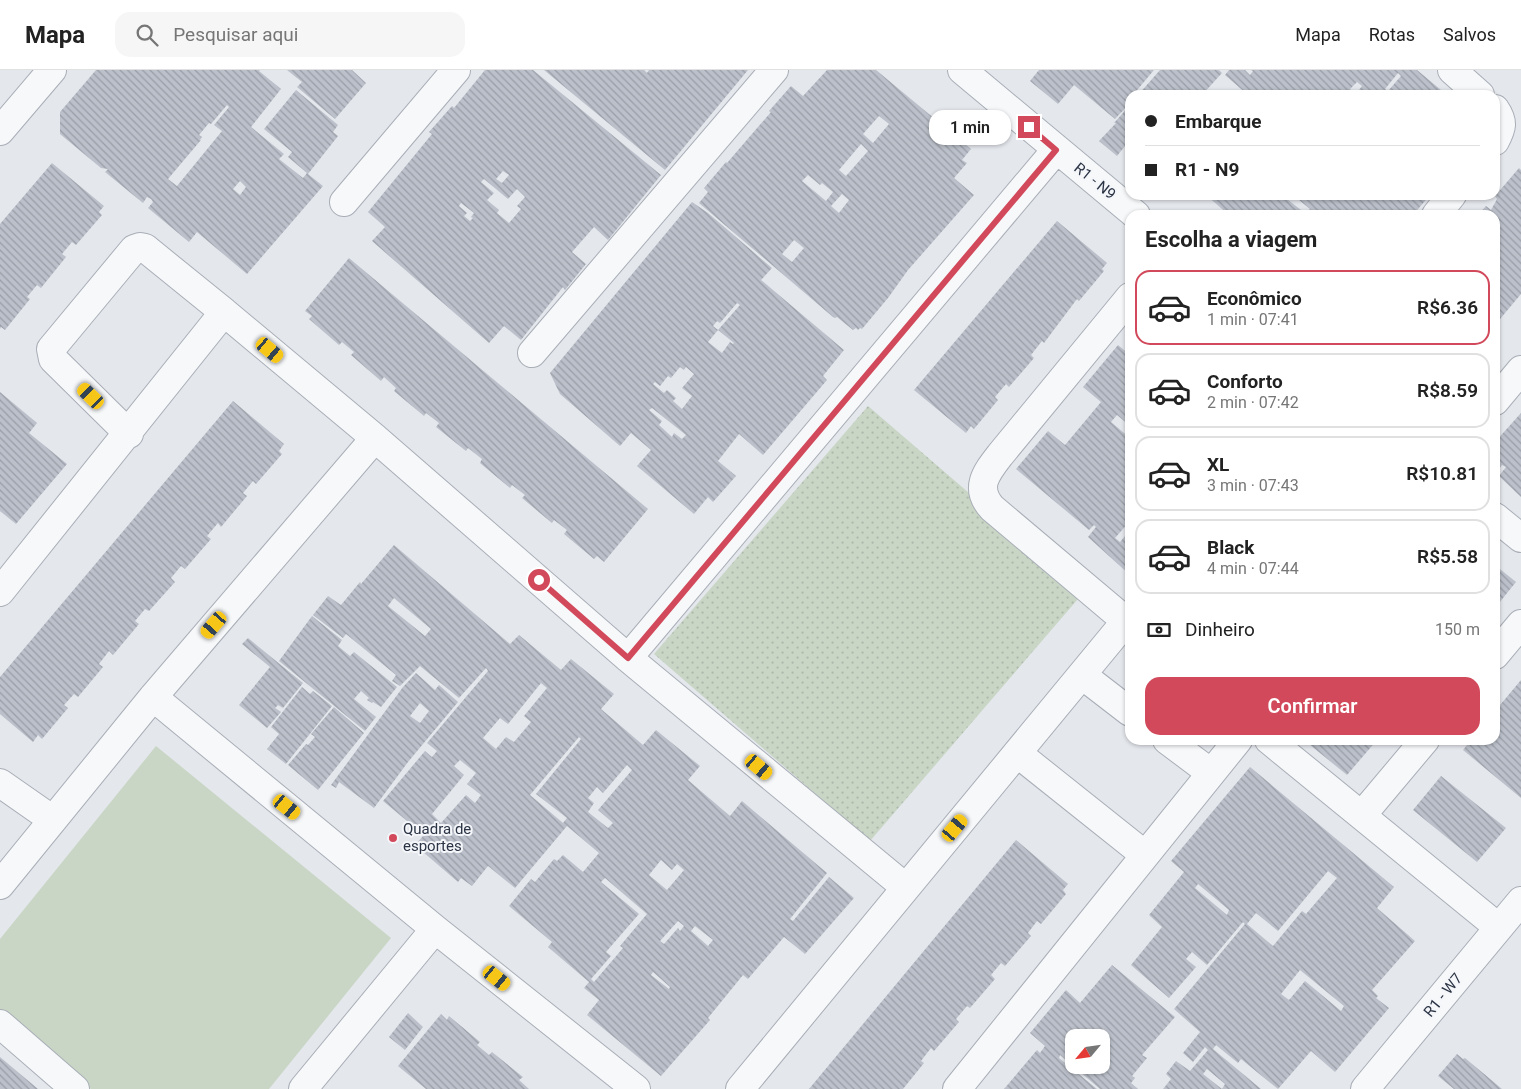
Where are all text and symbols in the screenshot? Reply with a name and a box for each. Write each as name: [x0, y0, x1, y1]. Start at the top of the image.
search box: [115, 12, 465, 57]
text: Mapa: [25, 21, 85, 49]
icon: search: [133, 21, 161, 49]
text: Pesquisar aqui: [173, 23, 298, 46]
text: Mapa: [1295, 24, 1341, 45]
text: Rotas: [1369, 24, 1415, 45]
text: Salvos: [1443, 24, 1496, 45]
callout: 1 min: [929, 110, 1012, 144]
text: Embarque: [1175, 110, 1261, 133]
route end: [1018, 116, 1040, 138]
text: 1 min: [950, 118, 990, 137]
text: R1 - N9: [1175, 158, 1239, 181]
street label: R1 - N9: [1071, 159, 1119, 203]
text: Escolha a viagem: [1145, 227, 1317, 252]
icon: car: [1147, 285, 1192, 330]
text: Econômico: [1207, 287, 1302, 310]
text: R$6.36: [1417, 296, 1478, 319]
text: 1 min · 07:41: [1207, 310, 1299, 329]
car: [253, 335, 286, 365]
icon: car: [1147, 368, 1192, 413]
text: Conforto: [1207, 370, 1283, 393]
text: R$8.59: [1417, 379, 1478, 402]
car: [74, 380, 107, 412]
text: 2 min · 07:42: [1207, 393, 1299, 412]
icon: car: [1147, 451, 1192, 496]
text: XL: [1207, 453, 1229, 476]
text: R$10.81: [1406, 462, 1478, 485]
text: 3 min · 07:43: [1207, 476, 1299, 495]
icon: car: [1147, 534, 1192, 579]
text: Black: [1207, 536, 1254, 559]
text: R$5.58: [1417, 545, 1478, 568]
text: 4 min · 07:44: [1207, 559, 1299, 578]
route start: [528, 569, 550, 591]
car: [198, 609, 229, 641]
icon: cash: [1145, 616, 1173, 644]
text: Dinheiro: [1185, 618, 1255, 641]
text: 150 m: [1435, 620, 1480, 639]
button: Confirmar: [1145, 677, 1480, 735]
car: [742, 752, 775, 782]
car: [270, 792, 303, 822]
car: [939, 812, 970, 844]
place label: Quadra de esportes: [403, 820, 471, 855]
marker: Quadra de esportes: [387, 832, 399, 844]
car: [480, 963, 513, 993]
street label: R1 - W7: [1420, 970, 1466, 1020]
north arrow: [1065, 1029, 1110, 1074]
map controls: [1065, 1029, 1110, 1074]

